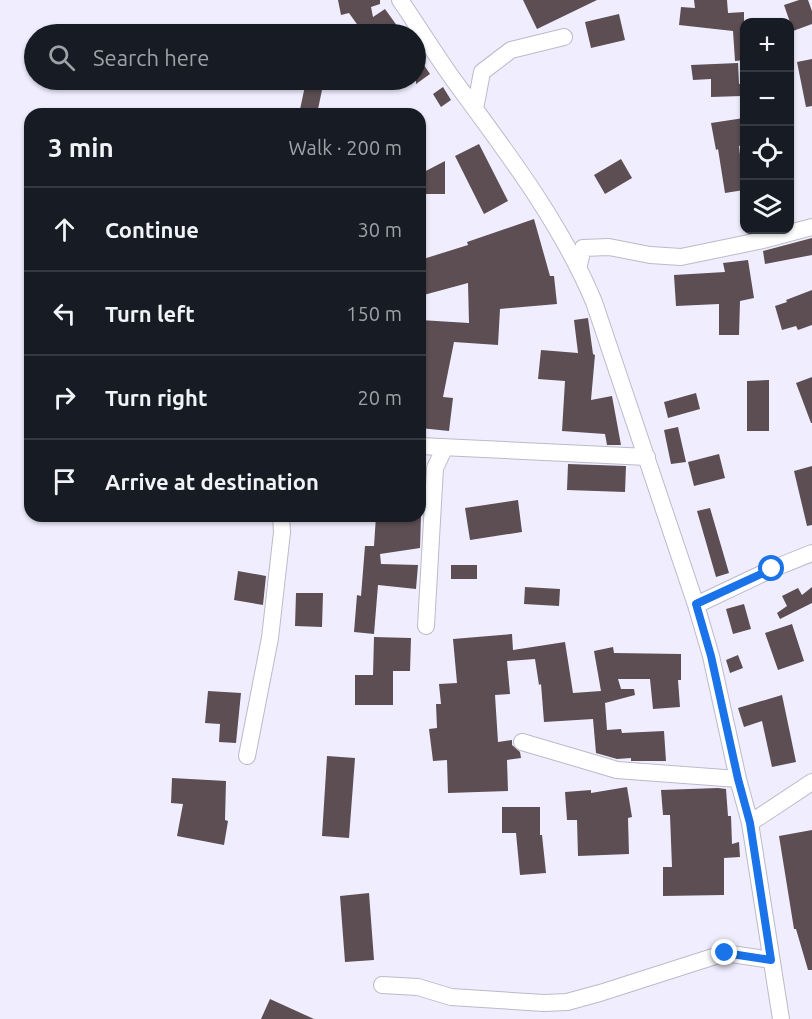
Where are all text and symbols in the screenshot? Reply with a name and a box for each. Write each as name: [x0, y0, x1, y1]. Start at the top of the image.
map controls: [740, 18, 794, 234]
button: +: [740, 18, 794, 72]
search box: [24, 24, 426, 90]
icon: search: [45, 41, 78, 74]
text: Search here: [93, 45, 209, 70]
button: −: [740, 72, 794, 126]
button: locate: [740, 126, 794, 180]
text: 3 min: [48, 133, 114, 162]
text: Walk · 200 m: [289, 136, 402, 159]
button: layers: [740, 180, 794, 234]
icon: ahead: [48, 213, 81, 246]
text: Continue: [105, 217, 199, 242]
text: 30 m: [358, 218, 402, 241]
icon: left: [48, 297, 81, 330]
text: Turn left: [105, 301, 195, 326]
text: 150 m: [346, 302, 402, 325]
icon: right: [48, 381, 81, 414]
text: Turn right: [105, 385, 207, 410]
text: 20 m: [358, 386, 402, 409]
icon: arrive: [48, 465, 81, 498]
text: Arrive at destination: [105, 469, 319, 494]
route start: [758, 555, 784, 581]
route end: [711, 939, 737, 965]

